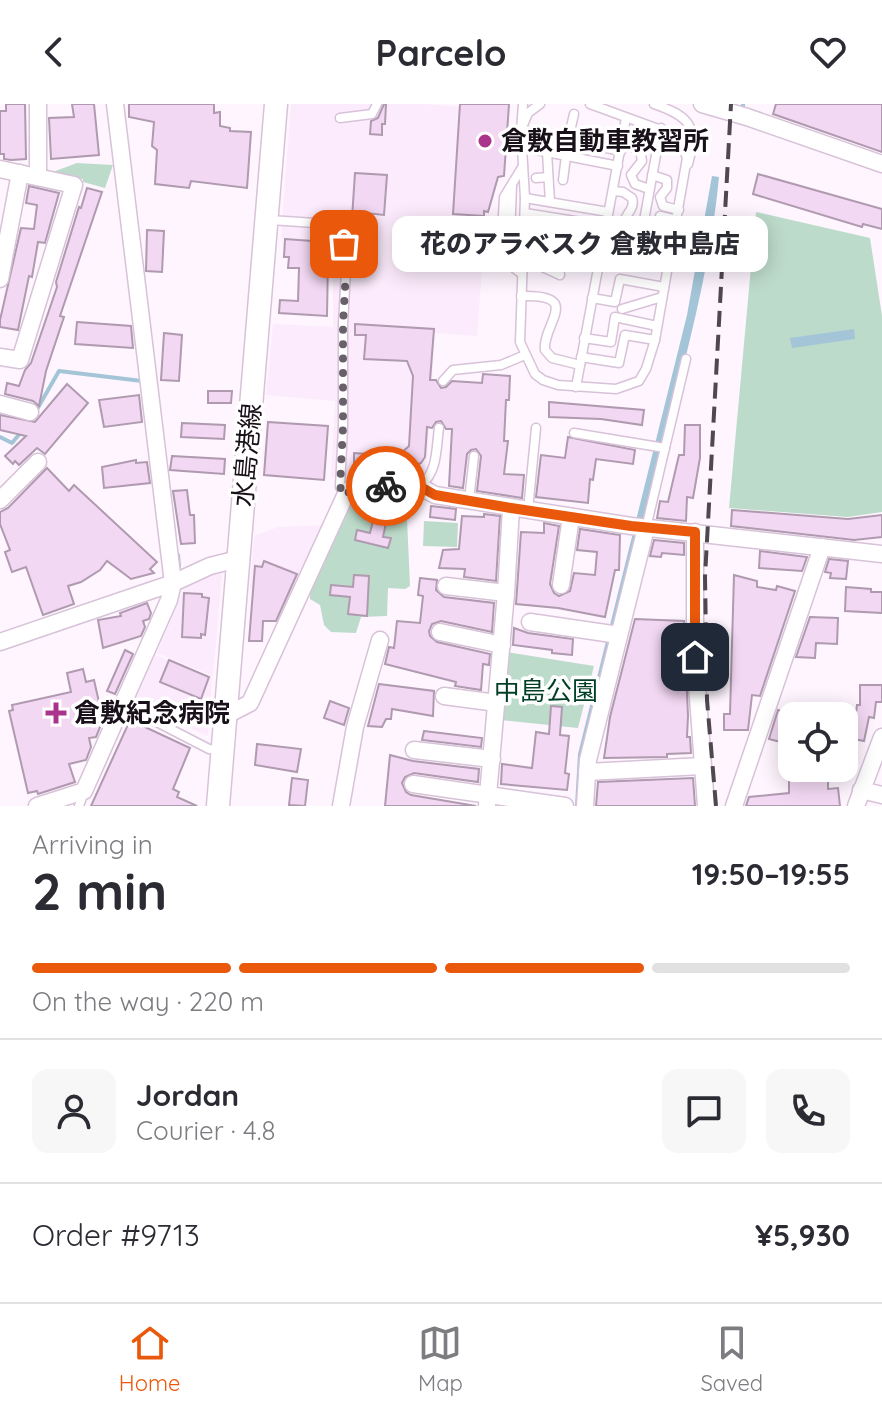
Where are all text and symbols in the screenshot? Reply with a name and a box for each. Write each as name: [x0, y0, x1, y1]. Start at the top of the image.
icon: back: [32, 30, 76, 74]
text: Parcelo: [376, 30, 506, 75]
icon: heart: [806, 30, 850, 74]
place label: 倉敷自動車教習所: [501, 124, 709, 157]
marker: 倉敷自動車教習所: [476, 132, 494, 150]
pin: [310, 210, 378, 278]
callout: 花のアラベスク 倉敷中島店: [392, 216, 768, 272]
icon: bag: [322, 222, 366, 266]
text: 花のアラベスク 倉敷中島店: [420, 227, 740, 260]
street label: 水島港線: [226, 402, 267, 508]
courier: [346, 446, 426, 526]
icon: bike: [364, 464, 408, 508]
pin: [661, 623, 729, 691]
icon: home: [673, 635, 717, 679]
park label: 中島公園: [494, 674, 598, 707]
place label: 倉敷紀念病院: [74, 696, 230, 729]
marker: 倉敷紀念病院: [45, 702, 67, 724]
map controls: [778, 702, 858, 782]
button: locate: [778, 702, 858, 782]
text: Arriving in: [32, 828, 153, 861]
text: 19:50–19:55: [692, 855, 850, 893]
text: 2 min: [32, 858, 167, 923]
text: On the way · 220 m: [32, 985, 264, 1018]
button: person: [32, 1069, 116, 1153]
button: chat: [662, 1069, 746, 1153]
button: phone: [766, 1069, 850, 1153]
text: Jordan: [136, 1076, 239, 1114]
text: Courier · 4.8: [136, 1114, 275, 1147]
text: Order #9713: [32, 1216, 200, 1254]
text: ¥5,930: [755, 1216, 850, 1254]
tab: Home: [119, 1321, 180, 1397]
tab: Map: [418, 1321, 463, 1397]
tab: Saved: [700, 1321, 763, 1397]

